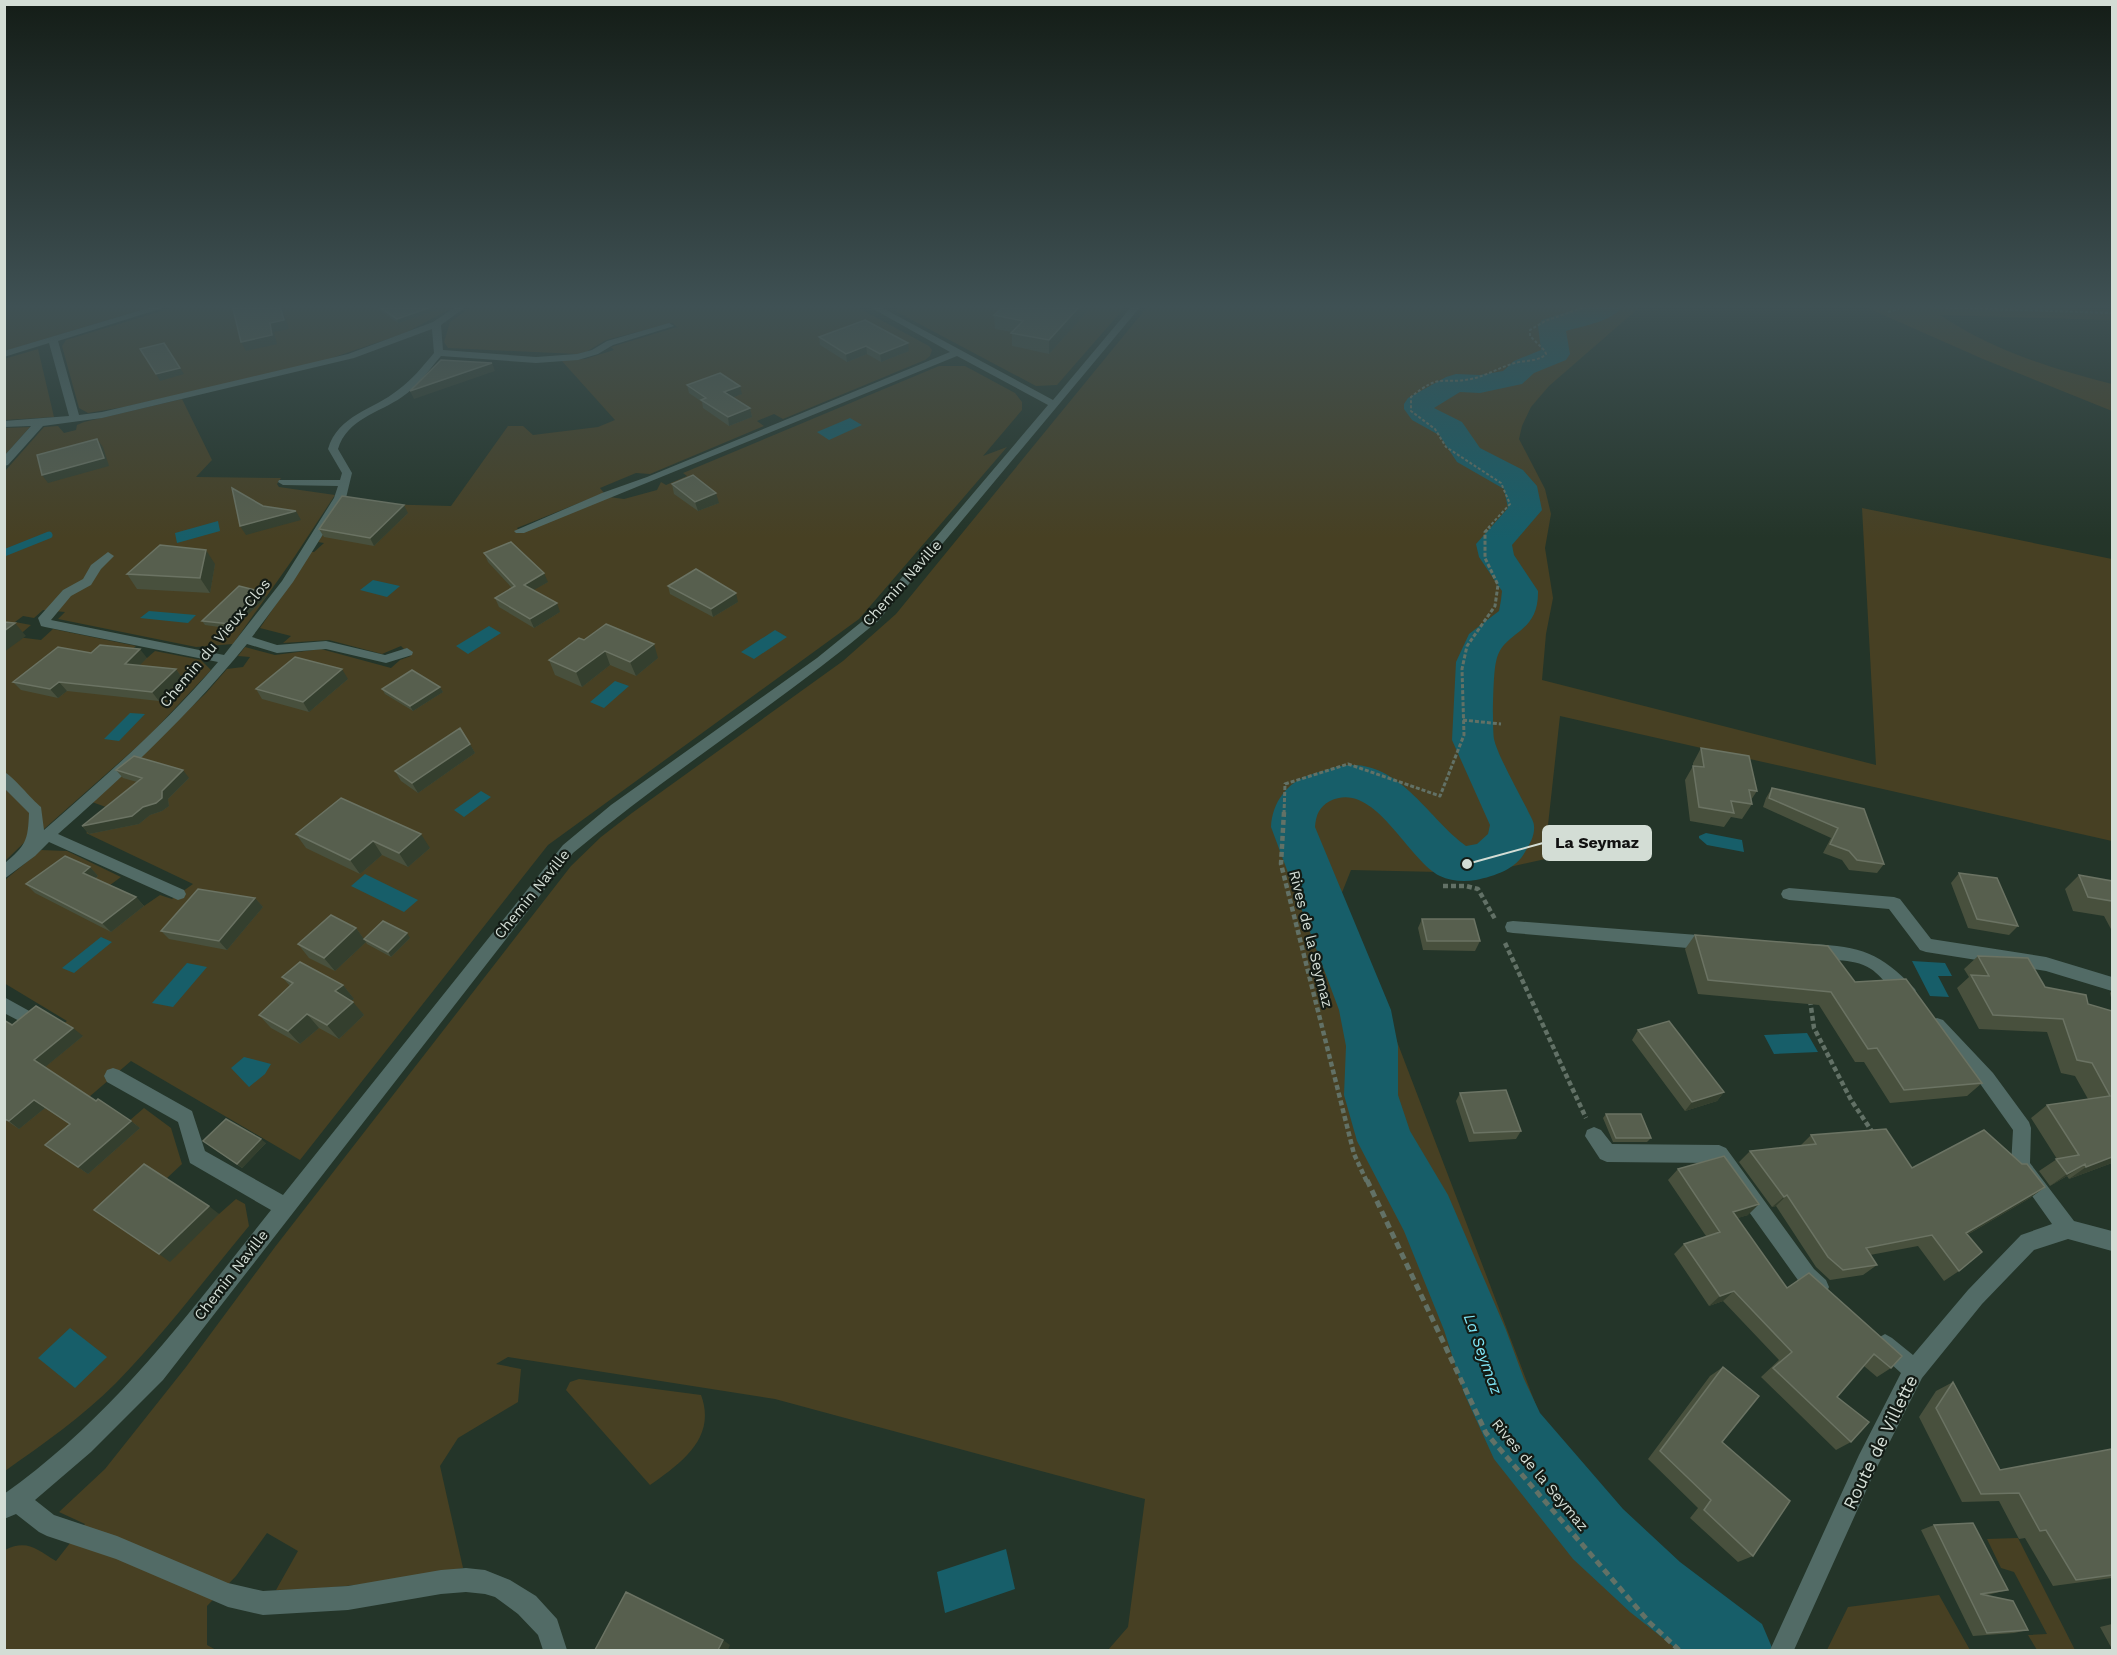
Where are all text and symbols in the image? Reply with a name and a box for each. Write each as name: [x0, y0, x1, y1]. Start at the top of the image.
street label: Chemin Naville: [859, 536, 945, 630]
street label: Chemin du Vieux-Clos: [156, 575, 274, 711]
callout: La Seymaz: [1543, 826, 1651, 860]
text: La Seymaz: [1555, 833, 1639, 852]
street label: Chemin Naville: [490, 846, 574, 942]
street label: Rives de la Seymaz: [1285, 868, 1337, 1010]
street label: Chemin Naville: [190, 1226, 272, 1324]
water label: La Seymaz: [1460, 1311, 1507, 1398]
street label: Route de Villette: [1838, 1371, 1922, 1513]
street label: Rives de la Seymaz: [1488, 1415, 1592, 1535]

